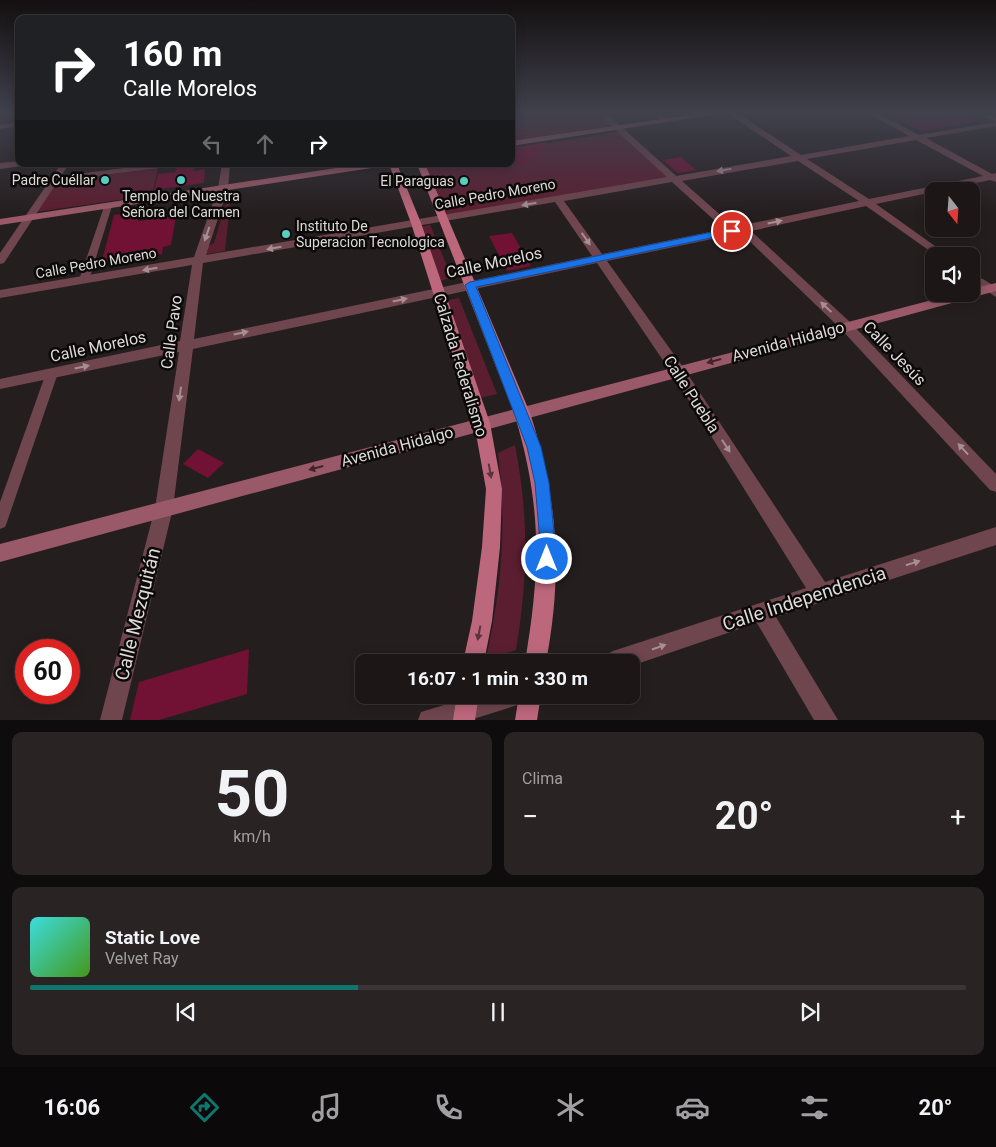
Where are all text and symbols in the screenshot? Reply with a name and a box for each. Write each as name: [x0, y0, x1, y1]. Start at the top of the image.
text: 160 m: [123, 34, 222, 75]
icon: right: [40, 35, 105, 100]
text: Calle Morelos: [123, 76, 257, 101]
icon: left: [198, 130, 226, 158]
icon: ahead: [251, 130, 279, 158]
icon: right: [304, 130, 332, 158]
one-way arrow: [715, 167, 731, 175]
place label: Padre Cuéllar: [12, 172, 95, 188]
place label: El Paraguas: [380, 173, 454, 189]
marker: Padre Cuéllar: [99, 174, 111, 186]
marker: Templo de Nuestra Señora del Carmen: [175, 174, 187, 186]
street label: Calle Pedro Moreno: [433, 175, 557, 213]
marker: El Paraguas: [458, 175, 470, 187]
north arrow: [925, 182, 980, 238]
map controls: [925, 182, 980, 302]
place label: Templo de Nuestra Señora del Carmen: [122, 188, 240, 220]
one-way arrow: [521, 200, 537, 208]
pin: [711, 210, 753, 252]
icon: arrive: [718, 217, 746, 245]
place label: Instituto De Superacion Tecnologica: [296, 218, 445, 250]
one-way arrow: [767, 218, 783, 226]
one-way arrow: [203, 227, 211, 242]
marker: Instituto De Superacion Tecnologica: [280, 228, 292, 240]
one-way arrow: [581, 232, 591, 246]
street label: Calle Morelos: [444, 243, 544, 282]
street label: Calle Pedro Moreno: [34, 244, 158, 282]
one-way arrow: [266, 244, 282, 252]
button: sound: [925, 247, 980, 302]
one-way arrow: [142, 265, 158, 273]
street label: Calzada Federalismo: [430, 291, 491, 439]
street label: Calle Pavo: [157, 294, 186, 370]
one-way arrow: [392, 295, 408, 303]
one-way arrow: [820, 301, 832, 313]
street label: Avenida Hidalgo: [730, 317, 846, 366]
street label: Calle Jesús: [859, 317, 930, 389]
street label: Calle Morelos: [48, 327, 148, 366]
one-way arrow: [233, 329, 248, 337]
street label: Calle Puebla: [660, 352, 724, 436]
one-way arrow: [706, 357, 721, 365]
one-way arrow: [74, 363, 89, 371]
one-way arrow: [175, 386, 183, 402]
street label: Avenida Hidalgo: [339, 422, 455, 471]
one-way arrow: [721, 439, 731, 452]
one-way arrow: [957, 443, 969, 455]
one-way arrow: [309, 464, 324, 472]
one-way arrow: [487, 464, 495, 480]
position arrow: [520, 532, 572, 584]
street label: Calle Mezquitán: [110, 546, 165, 683]
one-way arrow: [906, 558, 921, 566]
street label: Calle Independencia: [719, 561, 889, 636]
one-way arrow: [475, 625, 483, 641]
speed limit sign: 60: [15, 639, 80, 704]
one-way arrow: [652, 643, 667, 650]
text: 16:07 · 1 min · 330 m: [407, 667, 588, 690]
text: 50: [215, 756, 289, 832]
text: Clima: [522, 769, 563, 788]
text: 20°: [715, 794, 773, 838]
text: −: [522, 800, 538, 833]
text: +: [950, 800, 966, 833]
text: km/h: [233, 827, 271, 846]
text: Static Love: [105, 926, 200, 949]
text: Velvet Ray: [105, 949, 179, 968]
icon: previous: [172, 998, 200, 1026]
icon: pause: [484, 998, 512, 1026]
icon: next: [796, 998, 824, 1026]
icon: directions: [187, 1090, 222, 1125]
icon: music: [309, 1090, 344, 1125]
icon: phone: [431, 1090, 466, 1125]
icon: climate: [553, 1090, 588, 1125]
icon: car: [675, 1090, 710, 1125]
icon: filters: [797, 1090, 832, 1125]
text: 16:06: [43, 1095, 100, 1120]
text: 20°: [919, 1095, 952, 1120]

